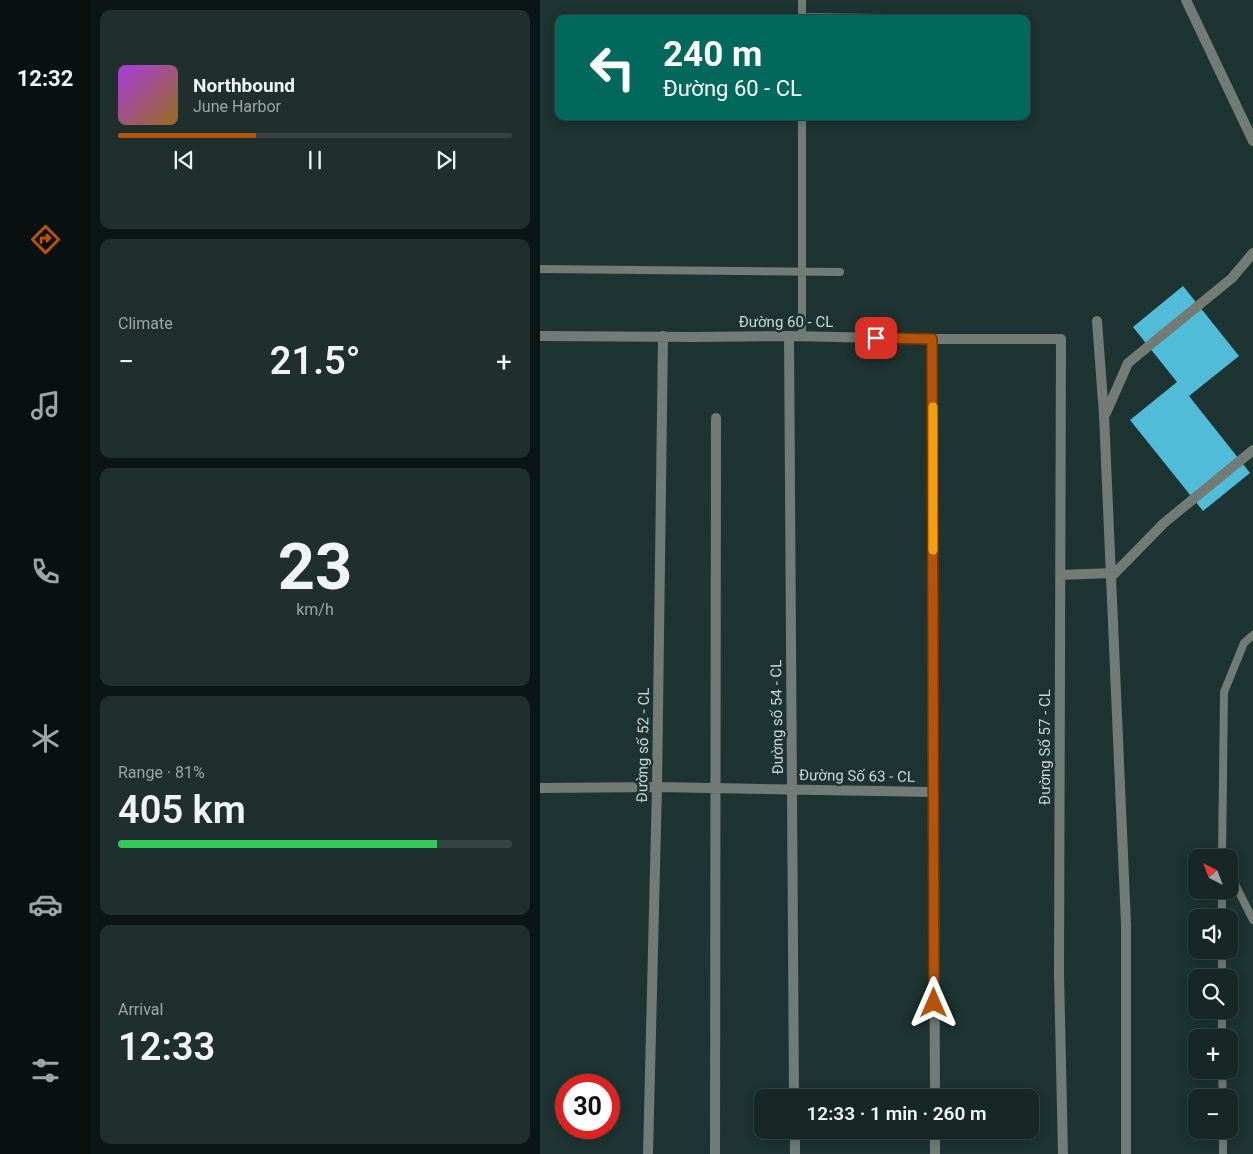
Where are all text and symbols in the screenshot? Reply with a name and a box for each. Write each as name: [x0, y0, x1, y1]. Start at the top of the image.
text: 240 m: [663, 34, 762, 75]
icon: left: [580, 35, 645, 100]
text: 12:32: [17, 66, 73, 91]
text: Northbound: [193, 74, 295, 97]
text: Đường 60 - CL: [663, 76, 802, 101]
text: June Harbor: [193, 97, 281, 116]
icon: previous: [170, 146, 198, 174]
icon: pause: [301, 146, 329, 174]
icon: next: [432, 146, 460, 174]
icon: directions: [28, 222, 63, 257]
street label: Đường 60 - CL: [739, 313, 833, 331]
text: Climate: [118, 314, 173, 333]
pin: [855, 317, 897, 359]
icon: arrive: [862, 324, 890, 352]
text: 21.5°: [270, 339, 360, 383]
text: −: [118, 345, 134, 378]
text: +: [496, 345, 512, 378]
icon: music: [28, 388, 63, 423]
text: 23: [278, 529, 352, 605]
icon: phone: [28, 554, 63, 589]
text: km/h: [296, 600, 334, 619]
street label: Đường số 54 - CL: [767, 660, 787, 774]
street label: Đường số 52 - CL: [633, 688, 653, 802]
street label: Đường Số 57 - CL: [1036, 689, 1054, 805]
icon: climate: [28, 721, 63, 756]
text: Range · 81%: [118, 763, 205, 782]
street label: Đường Số 63 - CL: [799, 766, 915, 786]
text: 405 km: [118, 788, 246, 832]
north arrow: [1188, 849, 1238, 899]
map controls: [1188, 849, 1238, 1139]
icon: car: [28, 887, 63, 922]
button: sound: [1188, 909, 1238, 959]
button: search: [1188, 969, 1238, 1019]
position arrow: [907, 976, 959, 1028]
text: Arrival: [118, 1000, 163, 1019]
text: 12:33: [118, 1025, 215, 1069]
button: +: [1188, 1029, 1238, 1079]
icon: filters: [28, 1053, 63, 1088]
speed limit sign: 30: [555, 1074, 620, 1139]
button: −: [1188, 1089, 1238, 1139]
text: 12:33 · 1 min · 260 m: [806, 1102, 987, 1125]

